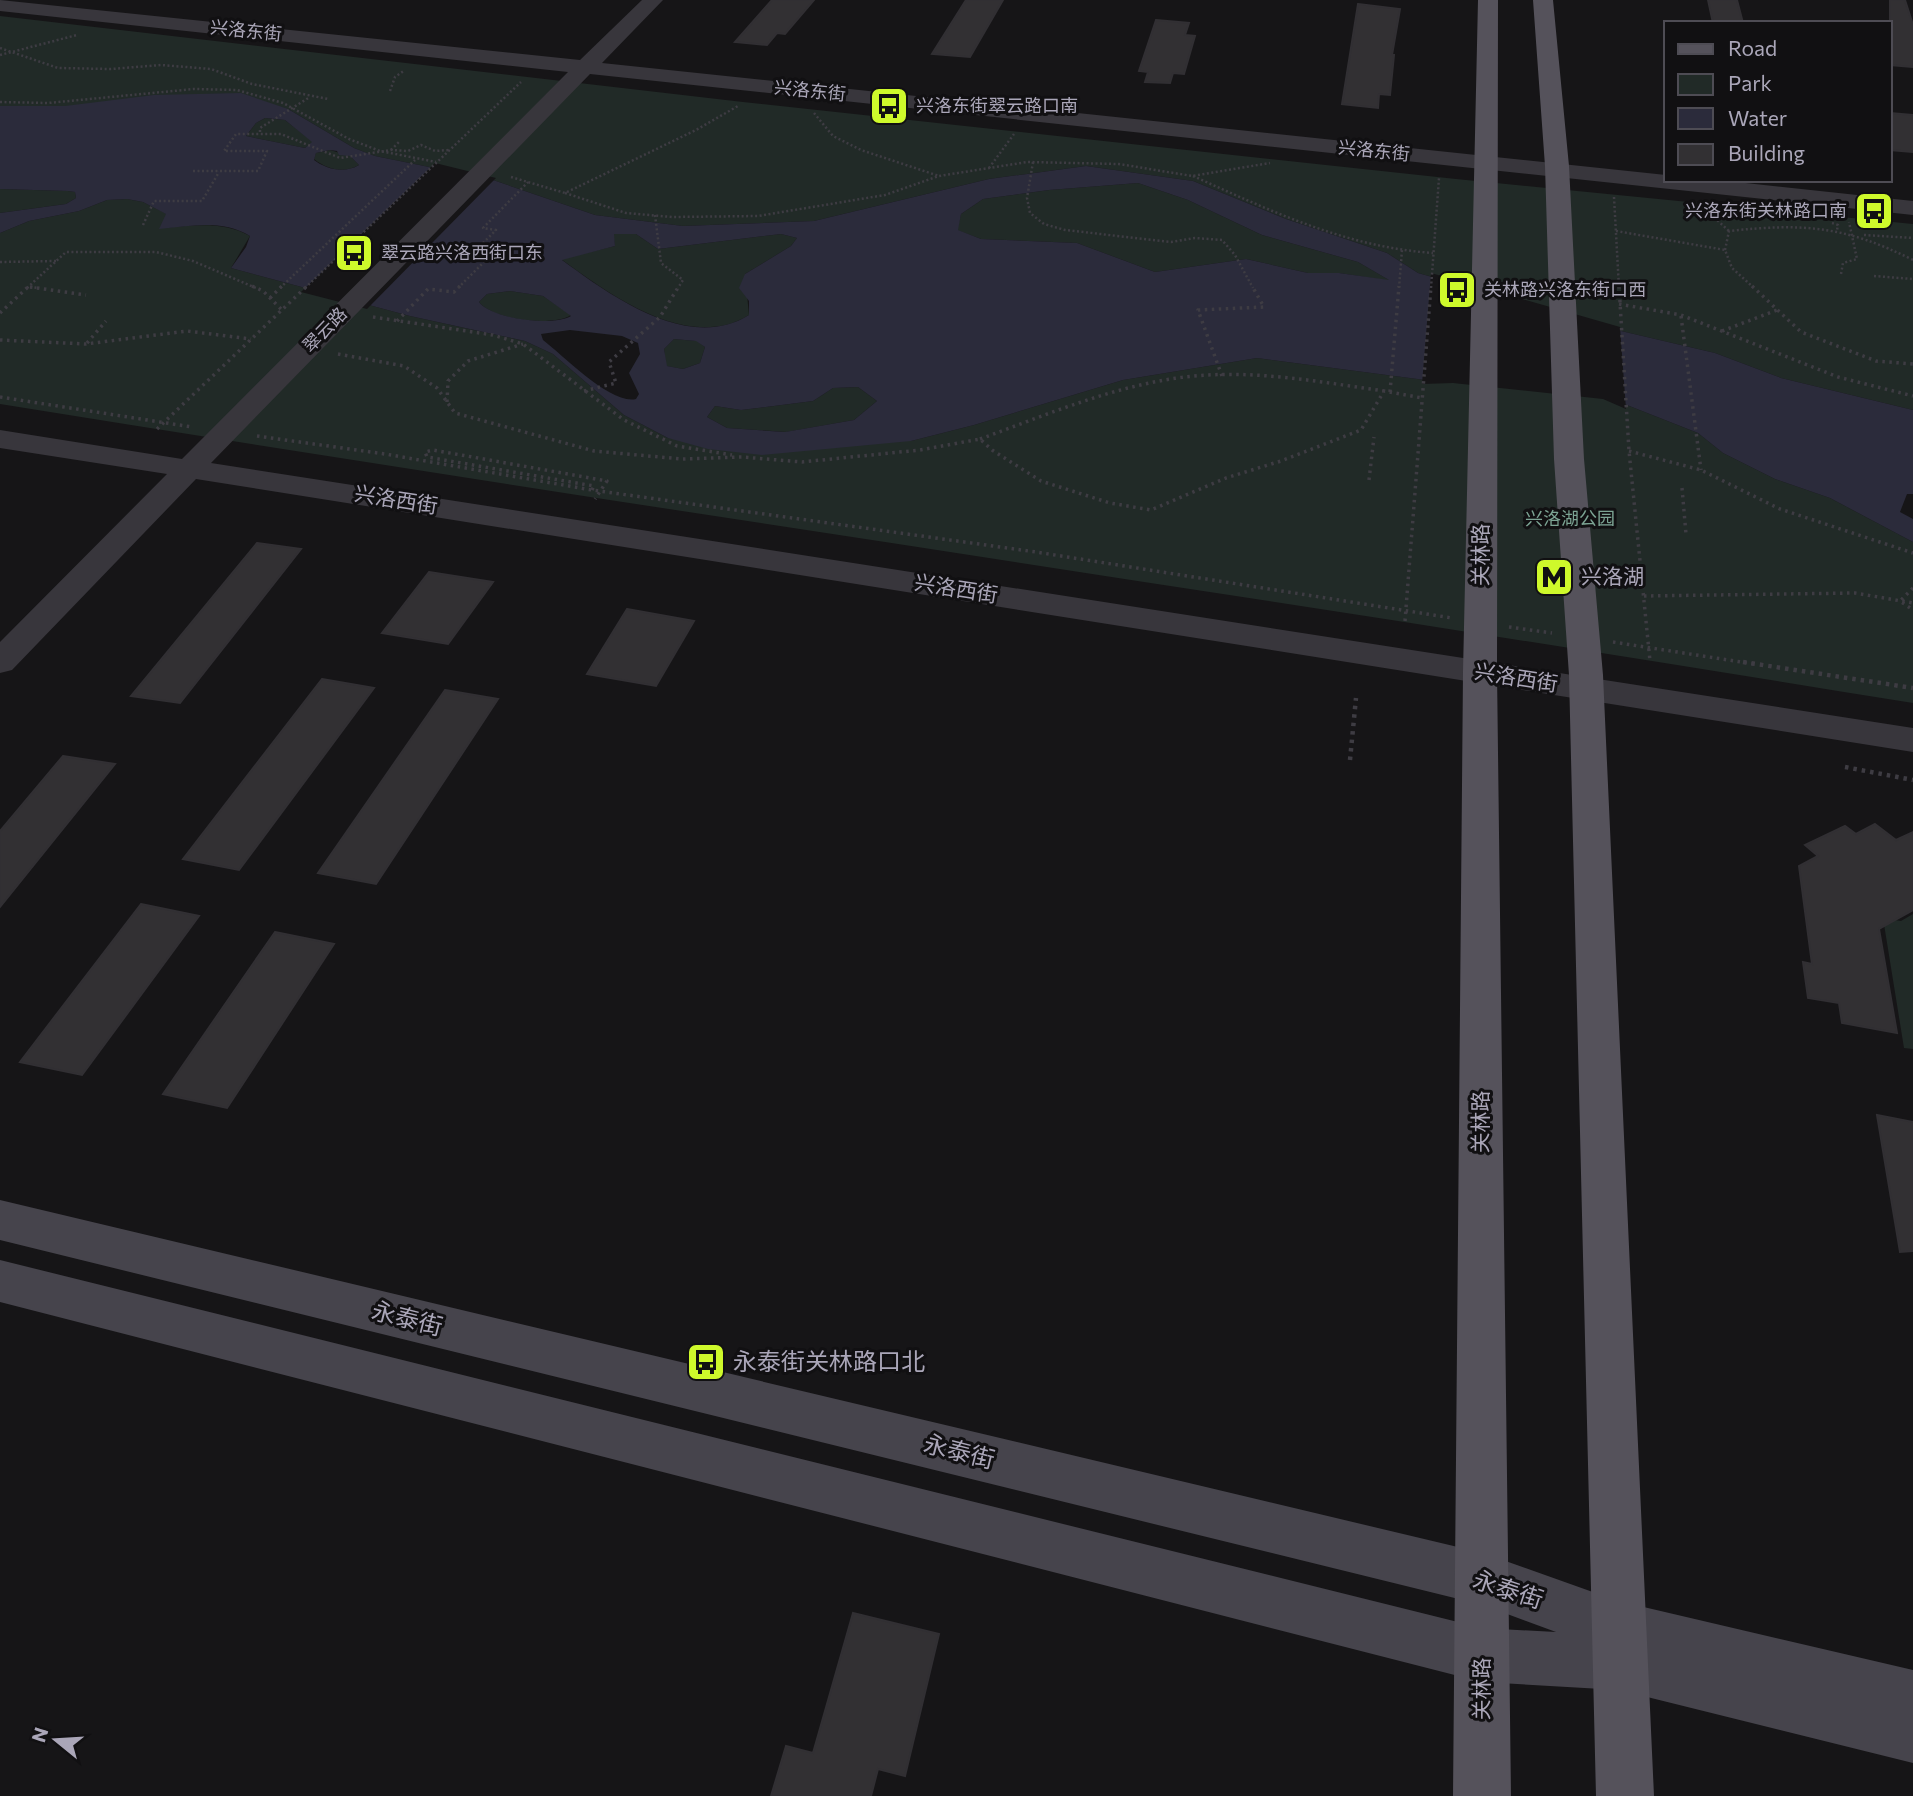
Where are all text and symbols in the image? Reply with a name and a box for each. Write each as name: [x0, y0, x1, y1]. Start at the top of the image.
street label: 兴洛东街: [209, 15, 283, 45]
legend: [1664, 21, 1892, 182]
text: Road: [1728, 35, 1777, 60]
text: Park: [1728, 70, 1772, 95]
street label: 兴洛东街: [773, 75, 847, 105]
bus stop icon: 兴洛东街翠云路口南: [868, 85, 910, 127]
place label: 兴洛东街翠云路口南: [916, 94, 1078, 116]
text: Water: [1728, 105, 1787, 130]
street label: 兴洛东街: [1337, 135, 1411, 165]
text: Building: [1728, 140, 1805, 165]
bus stop icon: 兴洛东街关林路口南: [1853, 190, 1895, 232]
place label: 兴洛东街关林路口南: [1685, 199, 1847, 221]
bus stop icon: 翠云路兴洛西街口东: [333, 232, 375, 274]
place label: 翠云路兴洛西街口东: [381, 241, 543, 263]
bus stop icon: 关林路兴洛东街口西: [1436, 269, 1478, 311]
place label: 关林路兴洛东街口西: [1484, 278, 1646, 300]
street label: 翠云路: [298, 302, 351, 356]
street label: 兴洛西街: [353, 480, 440, 517]
park label: 兴洛湖公园: [1525, 507, 1615, 529]
street label: 关林路: [1467, 524, 1492, 587]
metro station icon: 兴洛湖: [1533, 556, 1575, 598]
place label: 兴洛湖: [1581, 563, 1644, 588]
street label: 兴洛西街: [913, 569, 1000, 606]
street label: 兴洛西街: [1473, 658, 1560, 695]
street label: 关林路: [1467, 1091, 1492, 1154]
street label: 永泰街: [369, 1295, 446, 1340]
bus stop icon: 永泰街关林路口北: [685, 1341, 727, 1383]
place label: 永泰街关林路口北: [733, 1346, 925, 1375]
street label: 永泰街: [921, 1428, 998, 1473]
street label: 永泰街: [1470, 1564, 1547, 1613]
street label: 关林路: [1468, 1658, 1493, 1721]
north arrow: [21, 1705, 91, 1775]
text: N: [26, 1724, 52, 1745]

